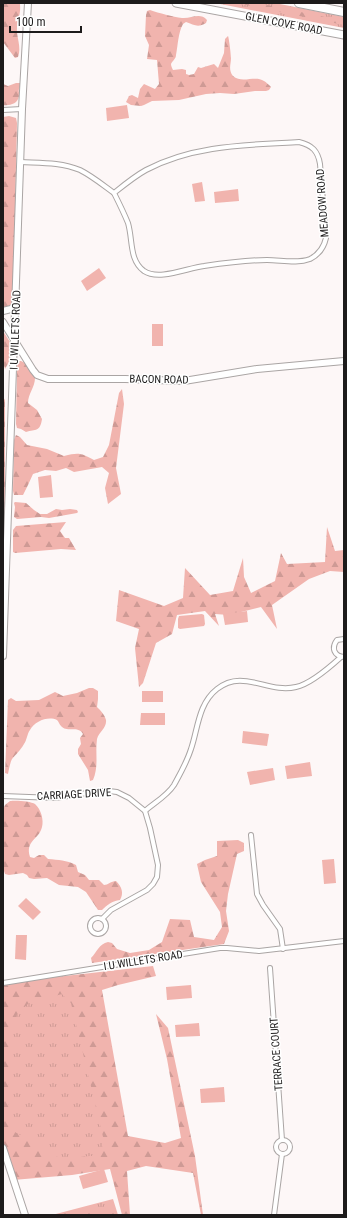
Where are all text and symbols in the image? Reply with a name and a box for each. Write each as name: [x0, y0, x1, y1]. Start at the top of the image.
scale bar: [10, 8, 81, 34]
street label: GLEN COVE ROAD: [244, 10, 324, 37]
text: 100 m: [16, 15, 46, 29]
street label: MEADOW ROAD: [314, 168, 331, 238]
street label: I U WILLETS ROAD: [8, 290, 23, 370]
street label: BACON ROAD: [129, 372, 189, 387]
street label: CARRIAGE DRIVE: [37, 786, 112, 803]
street label: I U WILLETS ROAD: [103, 948, 184, 973]
street label: TERRACE COURT: [267, 1017, 286, 1091]

